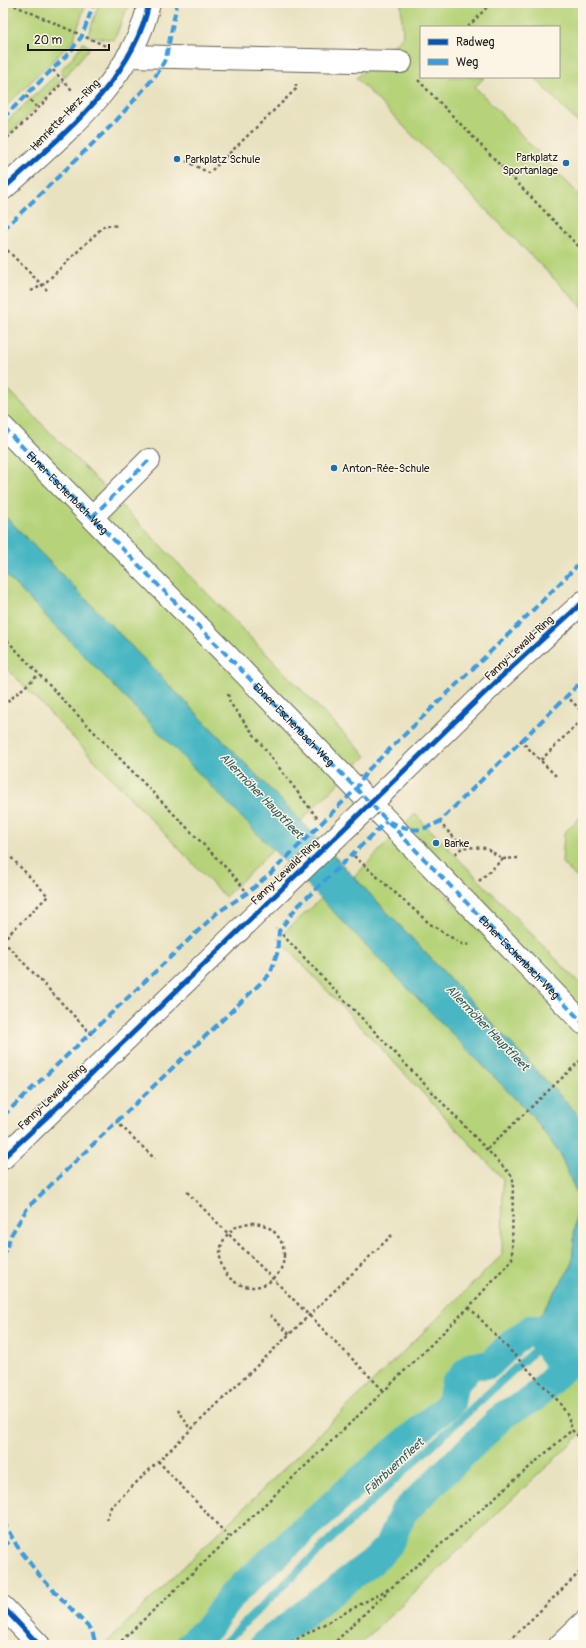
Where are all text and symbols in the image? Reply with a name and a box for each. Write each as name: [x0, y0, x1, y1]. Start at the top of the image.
scale bar: [28, 26, 109, 52]
legend: [420, 26, 560, 78]
text: 20 m: [34, 33, 63, 48]
text: Radweg: [456, 35, 494, 50]
text: Weg: [456, 55, 478, 70]
street label: Henriette-Herz-Ring: [27, 76, 103, 154]
place label: Parkplatz Sportanlage: [502, 151, 559, 177]
place label: Parkplatz Schule: [185, 153, 261, 166]
marker: Parkplatz Schule: [172, 154, 182, 164]
marker: Parkplatz Sportanlage: [561, 158, 571, 168]
street label: Ebner-Eschenbach-Weg: [24, 449, 111, 537]
place label: Anton-Rée-Schule: [342, 462, 430, 475]
marker: Anton-Rée-Schule: [329, 463, 339, 473]
street label: Fanny-Lewald-Ring: [482, 613, 556, 683]
street label: Ebner-Eschenbach-Weg: [251, 680, 337, 769]
water label: Allermöher Hauptfleet: [216, 750, 307, 843]
street label: Fanny-Lewald-Ring: [248, 836, 322, 908]
place label: Barke: [444, 837, 470, 850]
marker: Barke: [431, 838, 441, 848]
street label: Ebner-Eschenbach-Weg: [476, 913, 563, 1002]
water label: Allermöher Hauptfleet: [442, 982, 533, 1075]
street label: Fanny-Lewald-Ring: [15, 1061, 89, 1133]
water label: Fährbuernfleet: [361, 1435, 428, 1498]

